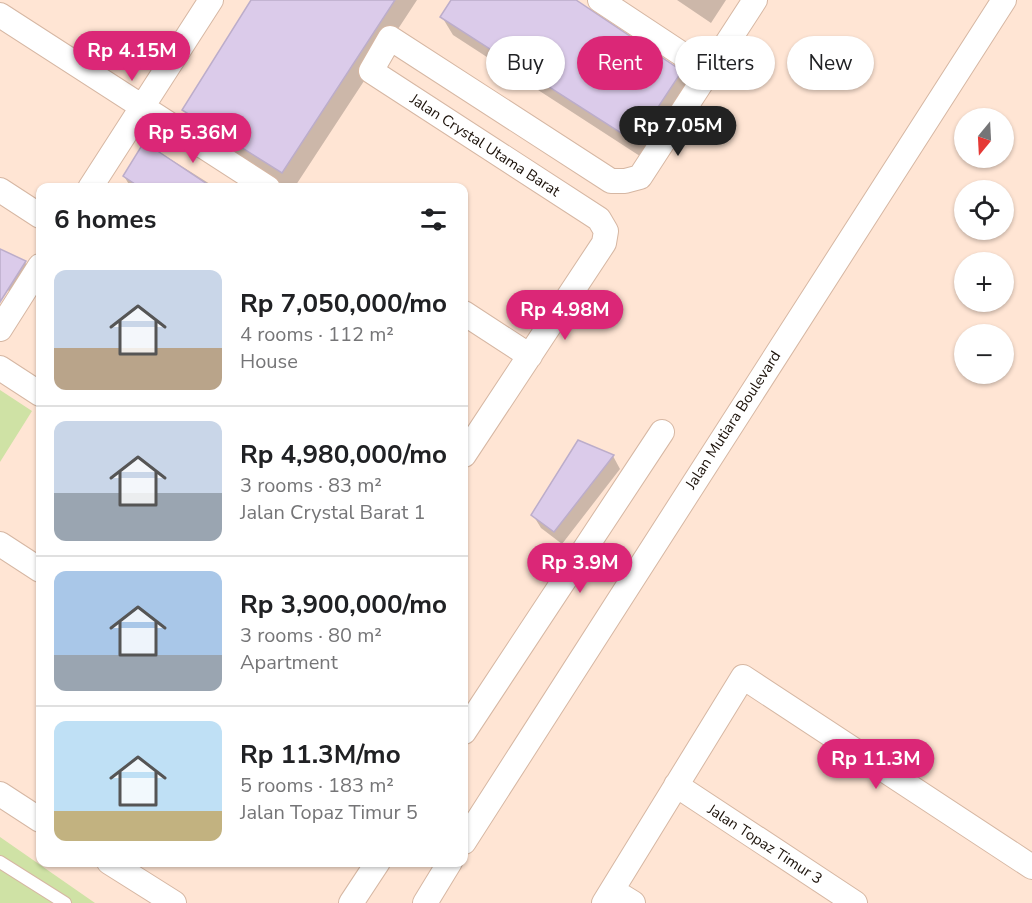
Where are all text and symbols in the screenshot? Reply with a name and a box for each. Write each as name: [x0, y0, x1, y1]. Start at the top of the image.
pin: Rp 4.15M: [70, 31, 194, 82]
chip: Buy: [486, 36, 565, 90]
chip: Rent: [577, 36, 663, 90]
chip: Filters: [675, 36, 775, 90]
chip: New: [787, 36, 874, 90]
text: Rp 4.15M: [87, 37, 177, 64]
street label: Jalan Crystal Utama Barat: [405, 88, 564, 201]
pin: Rp 7.05M: [616, 106, 740, 157]
north arrow: [954, 108, 1014, 168]
map controls: [954, 108, 1014, 384]
text: Rp 7.05M: [633, 112, 723, 139]
pin: Rp 5.36M: [131, 113, 255, 164]
text: Rp 5.36M: [148, 119, 238, 146]
button: locate: [954, 180, 1014, 240]
text: 6 homes: [54, 202, 156, 237]
icon: filters: [417, 203, 450, 236]
button: +: [954, 252, 1014, 312]
text: Rp 7,050,000/mo: [240, 286, 447, 321]
pin: Rp 4.98M: [503, 290, 627, 341]
icon: home: [102, 294, 174, 366]
text: Rp 4.98M: [520, 296, 610, 323]
text: 4 rooms · 112 m²: [240, 321, 394, 348]
button: −: [954, 324, 1014, 384]
street label: Jalan Mutiara Boulevard: [680, 347, 785, 494]
text: House: [240, 348, 298, 375]
text: Rp 4,980,000/mo: [240, 437, 447, 472]
icon: home: [102, 445, 174, 517]
text: 3 rooms · 83 m²: [240, 472, 382, 499]
text: Jalan Crystal Barat 1: [240, 499, 426, 526]
pin: Rp 3.9M: [525, 543, 635, 594]
text: Rp 3.9M: [541, 549, 619, 576]
text: Rp 3,900,000/mo: [240, 587, 447, 622]
icon: home: [102, 595, 174, 667]
text: 3 rooms · 80 m²: [240, 622, 382, 649]
text: Apartment: [240, 649, 338, 676]
text: Rp 11.3M/mo: [240, 737, 401, 772]
pin: Rp 11.3M: [814, 739, 938, 790]
icon: home: [102, 745, 174, 817]
text: Rp 11.3M: [831, 745, 921, 772]
text: 5 rooms · 183 m²: [240, 772, 394, 799]
text: Jalan Topaz Timur 5: [240, 799, 418, 826]
street label: Jalan Topaz Timur 3: [703, 799, 826, 889]

